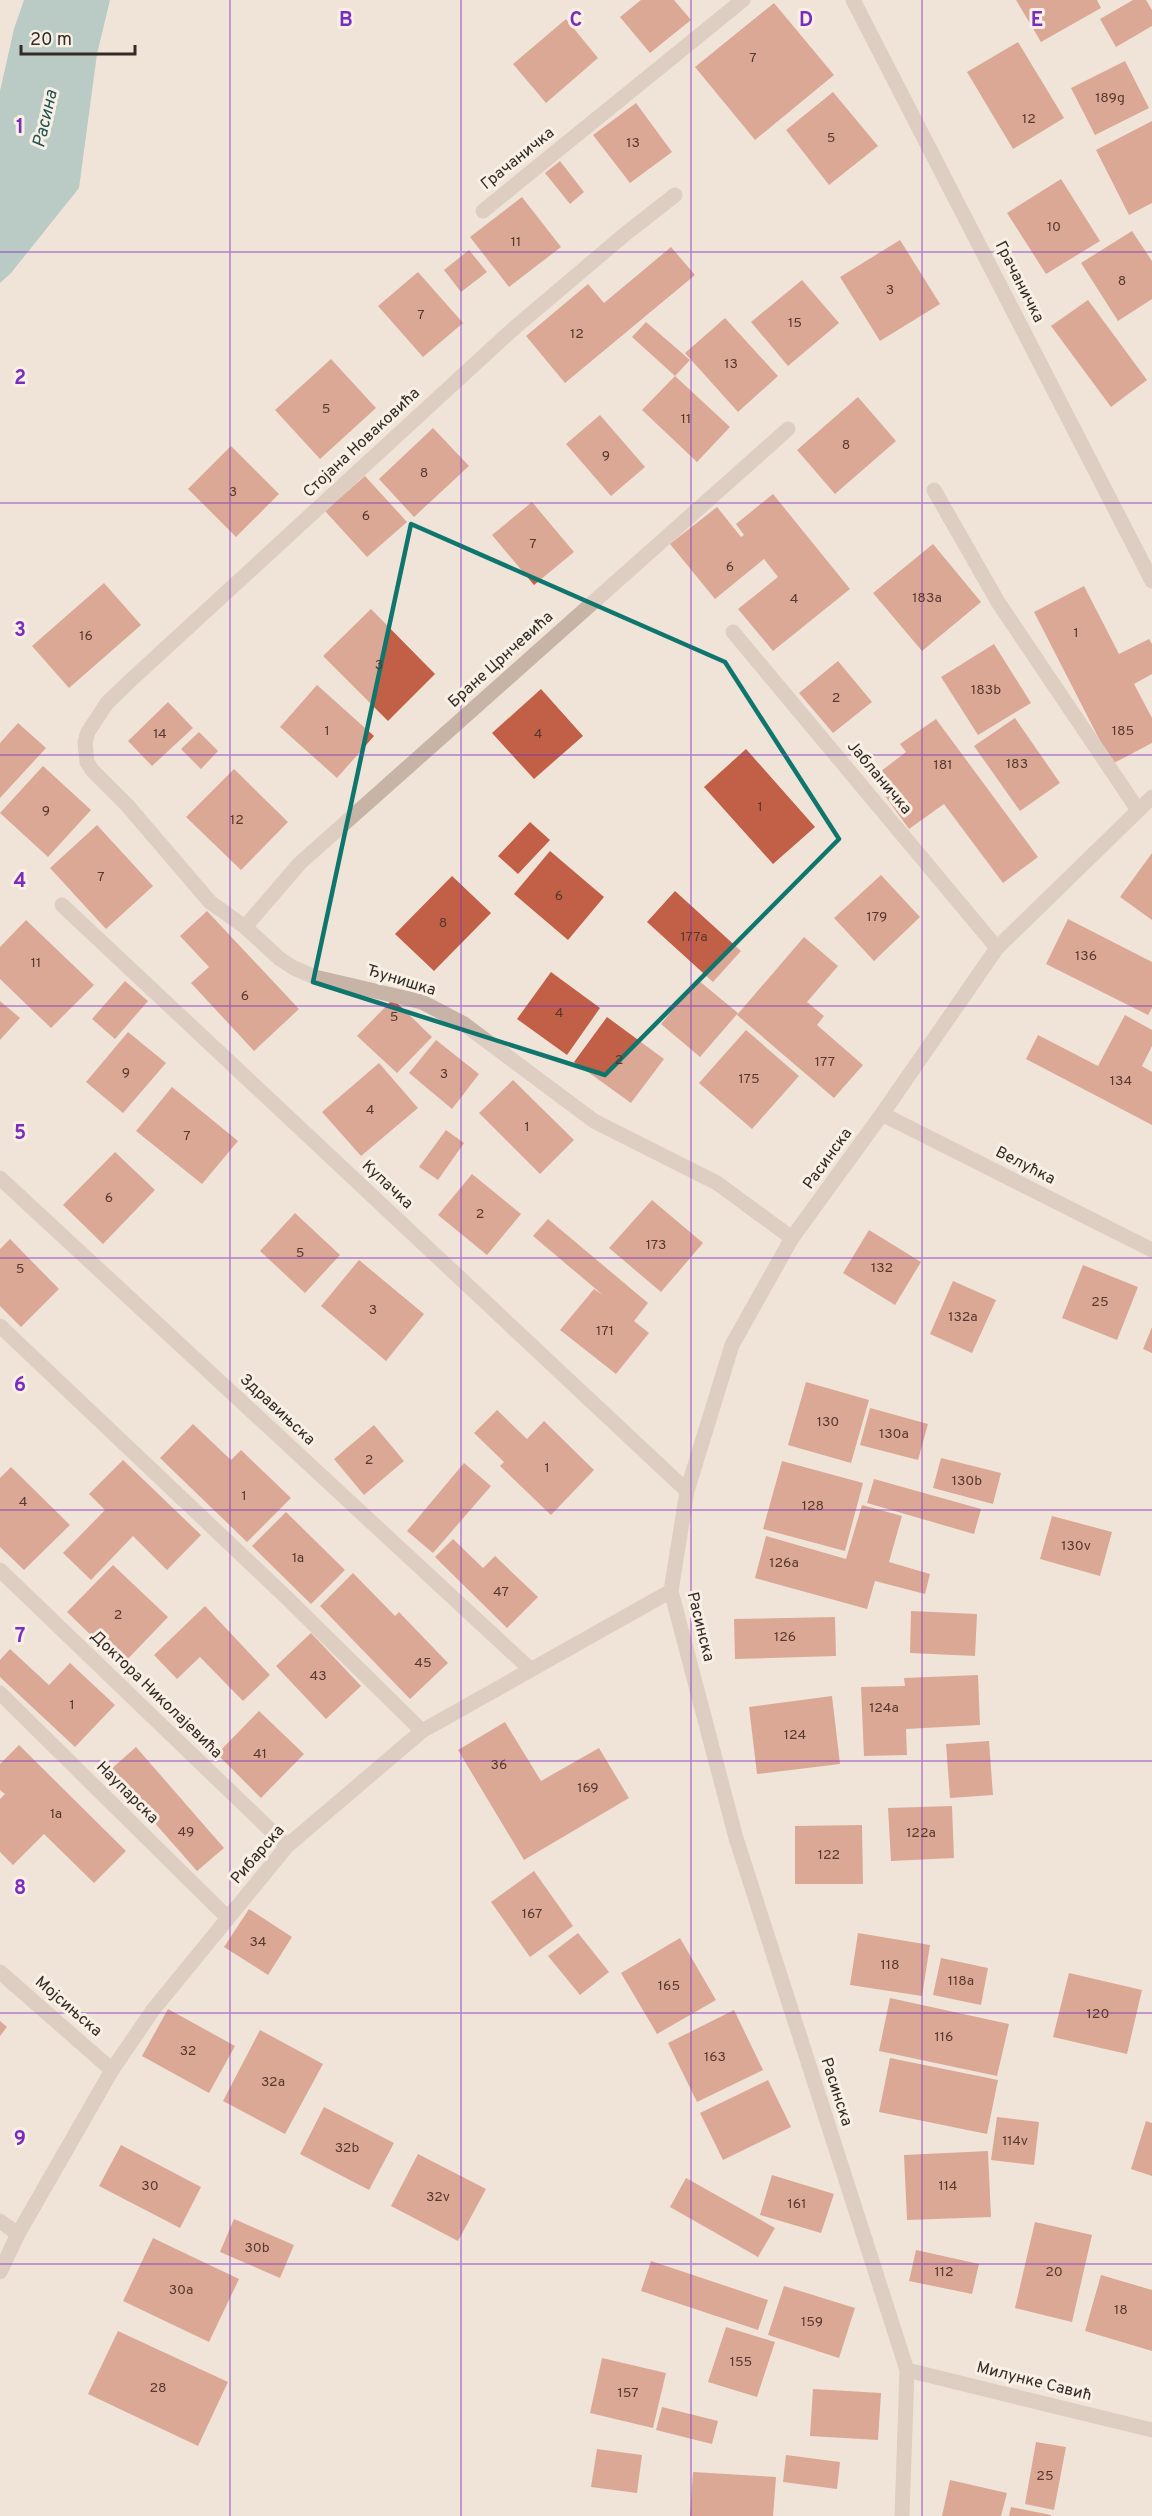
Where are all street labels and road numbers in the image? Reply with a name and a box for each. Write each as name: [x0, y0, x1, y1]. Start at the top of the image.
street label: Грачаничка: [477, 123, 559, 195]
street label: Грачаничка: [990, 238, 1048, 326]
street label: Стојана Новаковића: [299, 384, 425, 502]
street label: Бране Црнчевића: [444, 608, 558, 712]
street label: Јабланичка: [842, 737, 916, 819]
street label: Ђунишка: [364, 961, 438, 1001]
street label: Расинска: [799, 1124, 857, 1194]
street label: Велућка: [992, 1142, 1058, 1190]
street label: Купачка: [357, 1156, 417, 1214]
street label: Здравињска: [235, 1370, 319, 1450]
street label: Расинска: [682, 1590, 718, 1664]
street label: Доктора Николајевића: [86, 1627, 226, 1763]
street label: Наупарска: [92, 1758, 162, 1828]
street label: Рибарска: [227, 1821, 289, 1889]
street label: Мојсињска: [30, 1972, 106, 2042]
street label: Расинска: [816, 2055, 856, 2129]
street label: Милунке Савић: [974, 2358, 1094, 2406]

